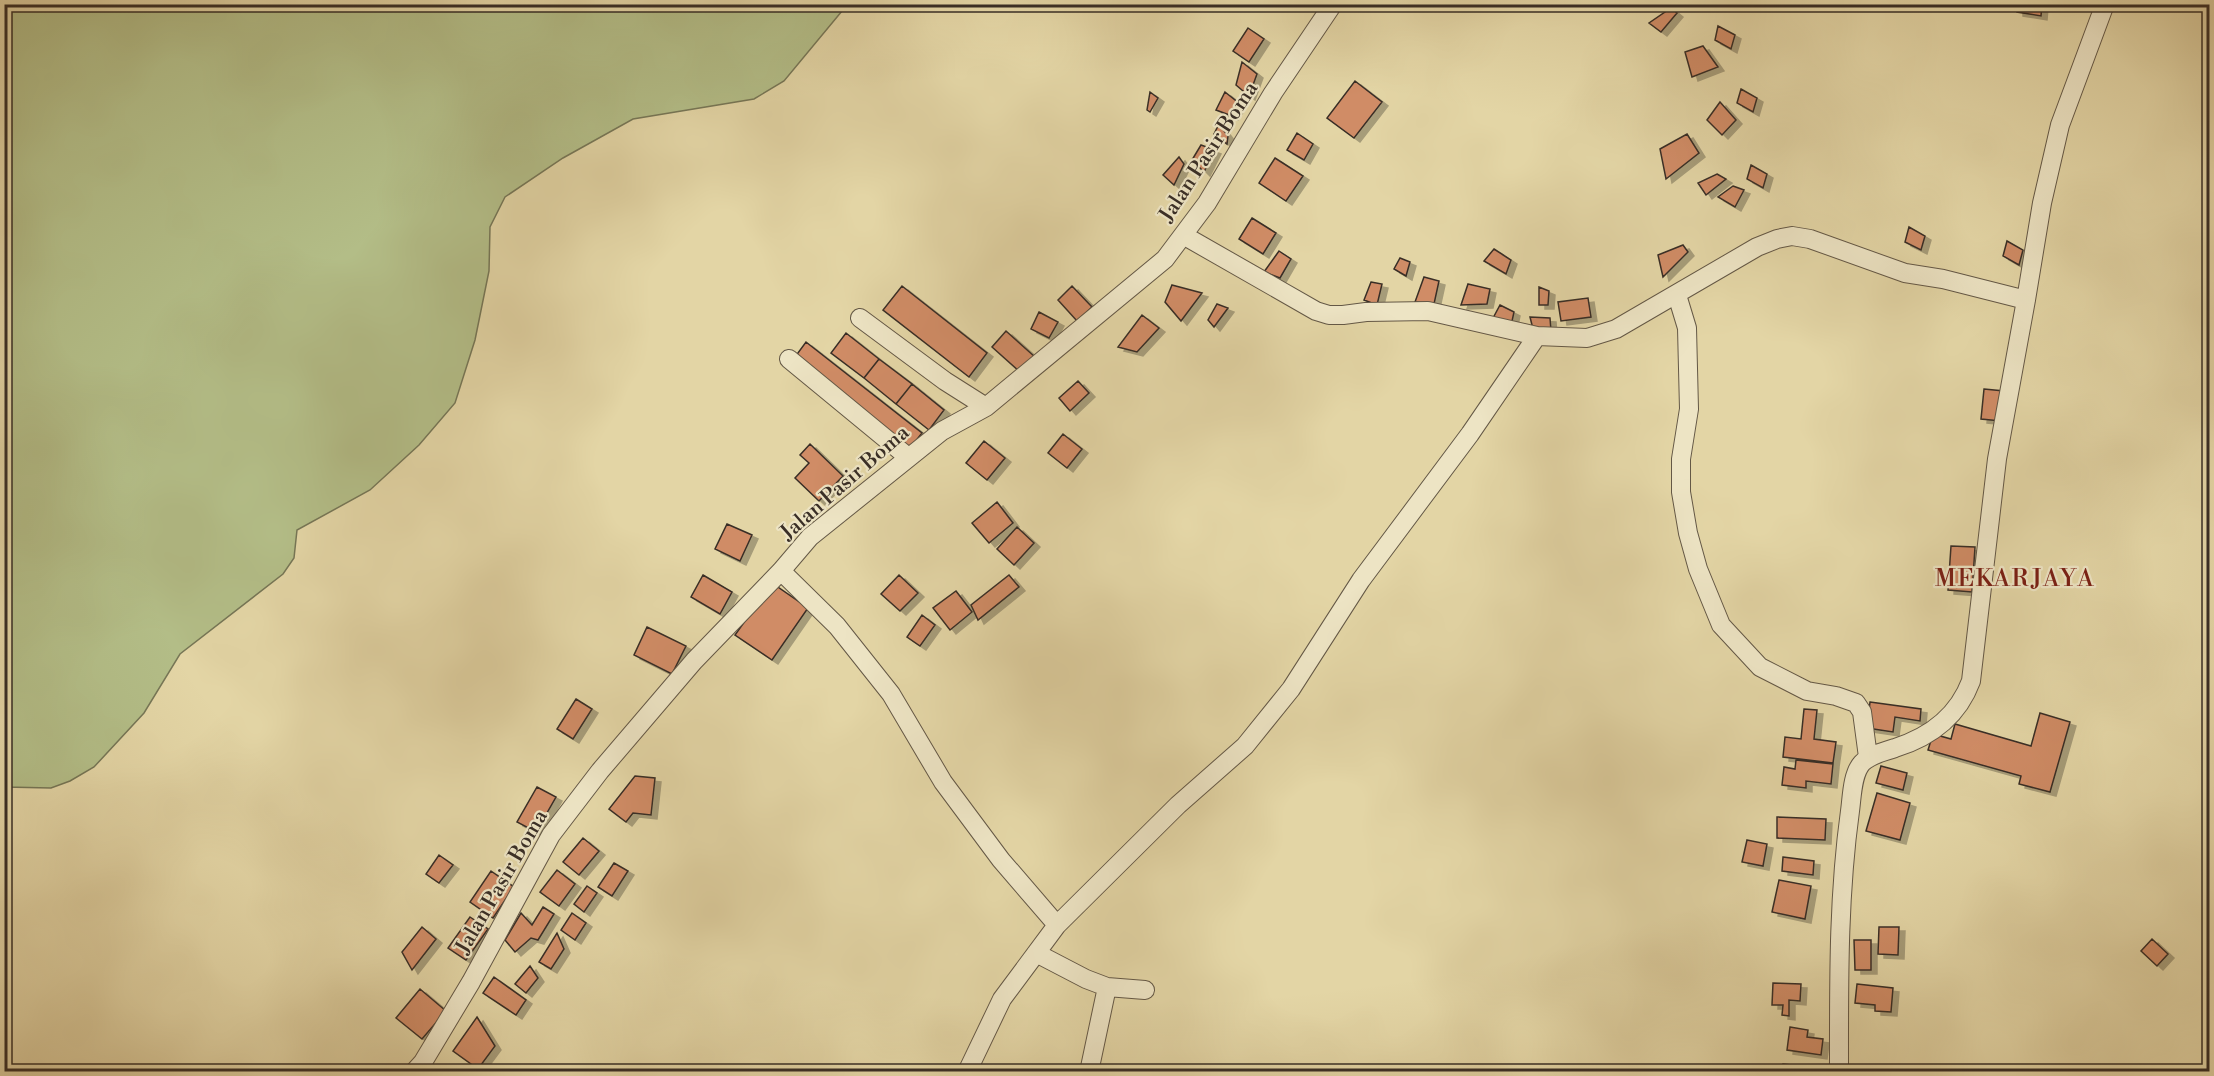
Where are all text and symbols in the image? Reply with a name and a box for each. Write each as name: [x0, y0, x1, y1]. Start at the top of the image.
street label: Jalan Pasir Boma: [1153, 77, 1264, 228]
street label: Jalan Pasir Boma: [774, 420, 915, 547]
district label: MEKARJAYA: [1935, 564, 2095, 594]
street label: Jalan Pasir Boma: [450, 805, 554, 960]

